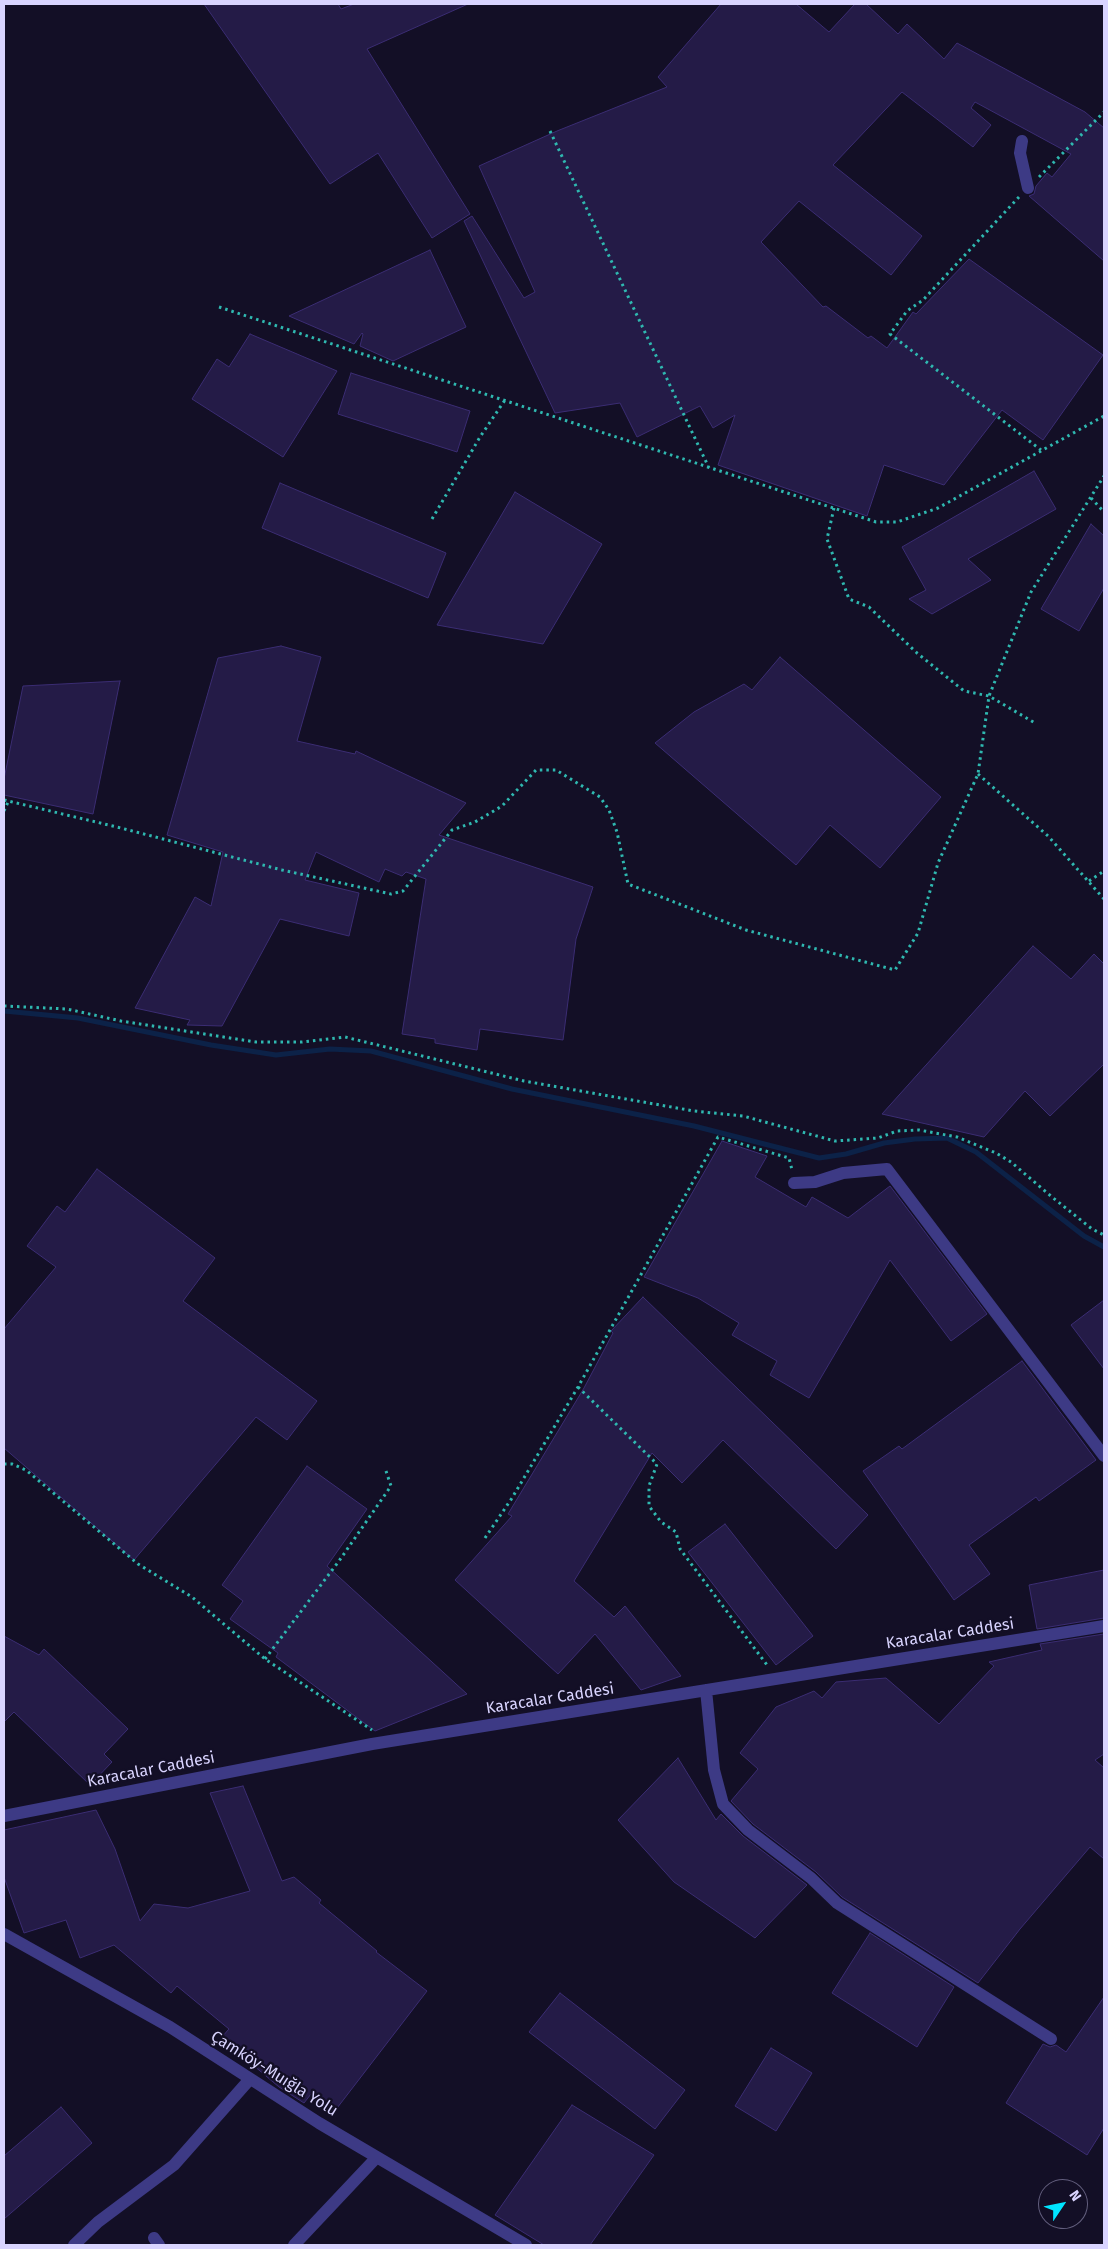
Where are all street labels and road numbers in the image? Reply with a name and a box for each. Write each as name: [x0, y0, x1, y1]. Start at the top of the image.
street label: Karacalar Caddesi: [885, 1614, 1015, 1654]
street label: Karacalar Caddesi: [485, 1679, 615, 1719]
street label: Karacalar Caddesi: [86, 1748, 216, 1792]
street label: Çamköy-Muığla Yolu: [207, 2027, 341, 2121]

